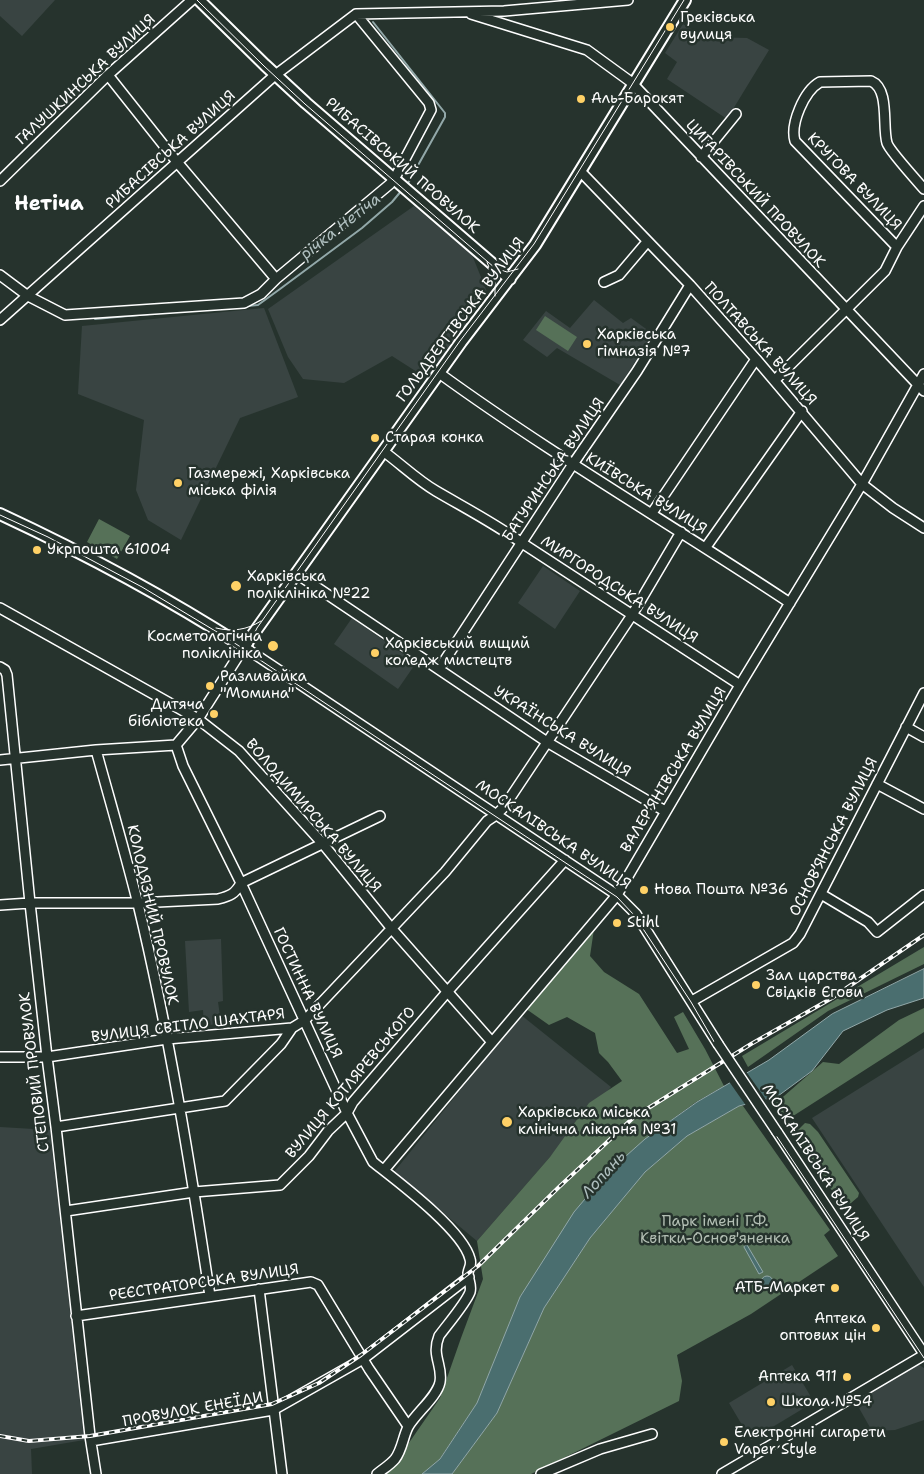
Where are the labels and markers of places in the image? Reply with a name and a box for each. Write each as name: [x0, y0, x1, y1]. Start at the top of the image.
place label: Греківська вулиця: [680, 9, 755, 44]
marker: Греківська вулиця: [664, 21, 676, 33]
place label: Аль-Барокят: [591, 90, 684, 108]
marker: Аль-Барокят: [575, 93, 587, 105]
place label: Харківська гімназія №7: [597, 326, 691, 361]
marker: Харківська гімназія №7: [581, 338, 593, 350]
place label: Старая конка: [385, 429, 483, 447]
marker: Старая конка: [369, 432, 381, 444]
place label: Газмережі, Харківська міська філія: [188, 465, 350, 500]
marker: Газмережі, Харківська міська філія: [172, 477, 184, 489]
place label: Укрпошта 61004: [47, 541, 171, 559]
marker: Укрпошта 61004: [31, 544, 43, 556]
place label: Харківська поліклініка №22: [247, 568, 371, 603]
marker: Харківська поліклініка №22: [229, 579, 243, 593]
place label: Косметологічна поліклініка: [147, 628, 262, 663]
place label: Харківський вищий коледж мистецтв: [385, 635, 530, 670]
marker: Косметологічна поліклініка: [266, 639, 280, 653]
marker: Харківський вищий коледж мистецтв: [369, 647, 381, 659]
place label: Разливайка "Момина": [220, 668, 307, 703]
marker: Разливайка "Момина": [204, 680, 216, 692]
place label: Дитяча бібліотека: [128, 696, 204, 731]
marker: Дитяча бібліотека: [208, 708, 220, 720]
place label: Нова Пошта №36: [654, 881, 788, 899]
marker: Нова Пошта №36: [638, 884, 650, 896]
place label: Stihl: [627, 914, 659, 932]
marker: Stihl: [611, 917, 623, 929]
place label: Зал царства Свідків Єгови: [766, 967, 863, 1002]
marker: Зал царства Свідків Єгови: [750, 979, 762, 991]
place label: Харківська міська клінічна лікарня №31: [518, 1104, 676, 1139]
marker: Харківська міська клінічна лікарня №31: [500, 1115, 514, 1129]
place label: АТБ-Маркет: [735, 1279, 825, 1297]
marker: АТБ-Маркет: [829, 1282, 841, 1294]
place label: Аптека оптових цін: [780, 1310, 866, 1345]
marker: Аптека оптових цін: [870, 1322, 882, 1334]
place label: Аптека 911: [758, 1368, 837, 1386]
marker: Аптека 911: [841, 1371, 853, 1383]
place label: Школа №54: [781, 1393, 872, 1411]
marker: Школа №54: [765, 1396, 777, 1408]
place label: Електронні сигарети Vaper Style: [734, 1424, 886, 1459]
marker: Електронні сигарети Vaper Style: [718, 1436, 730, 1448]

